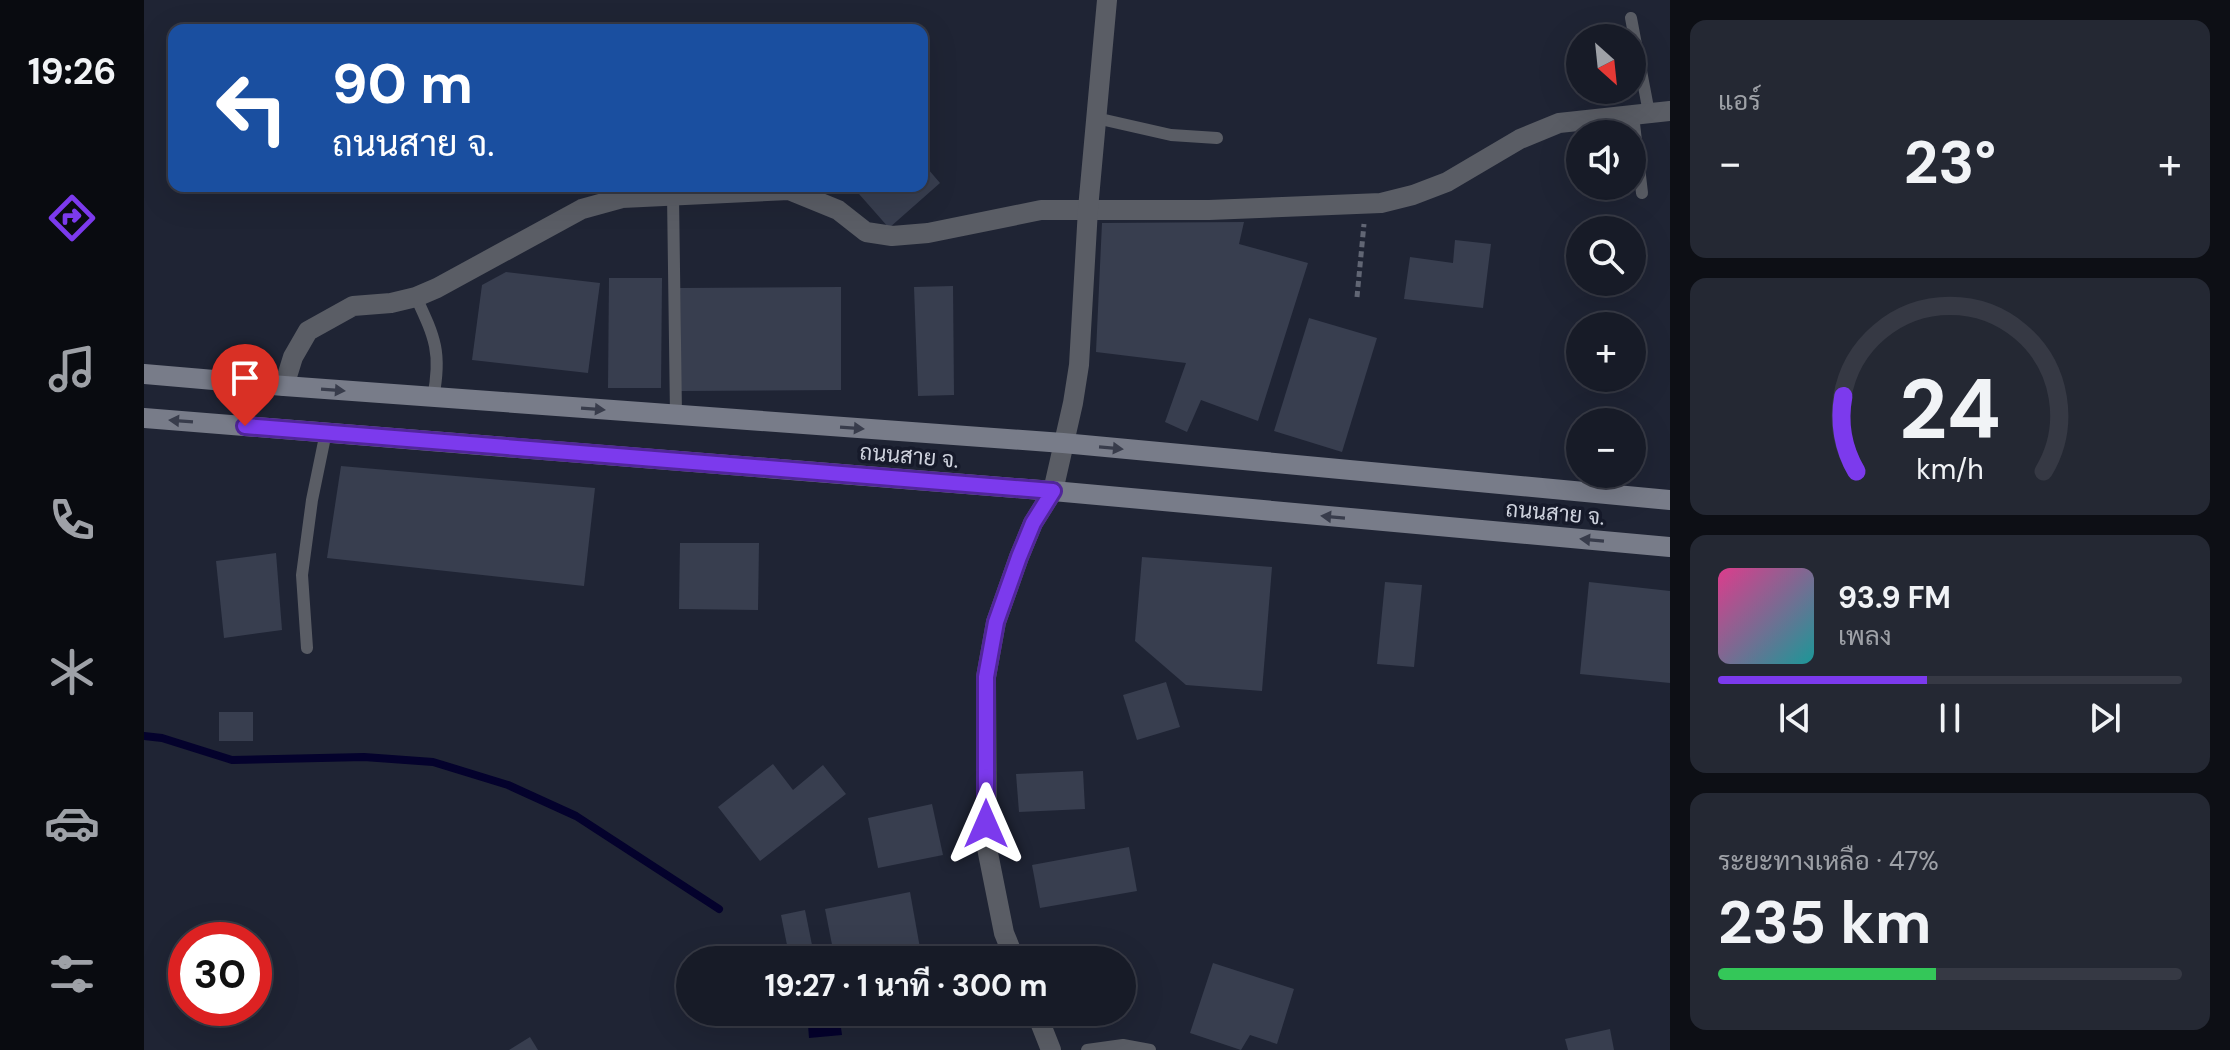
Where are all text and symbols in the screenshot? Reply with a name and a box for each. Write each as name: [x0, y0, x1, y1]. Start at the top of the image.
north arrow: [1566, 24, 1646, 104]
map controls: [1566, 24, 1646, 488]
text: 90 m: [332, 47, 473, 120]
text: 19:26: [28, 48, 116, 95]
icon: left: [200, 56, 304, 160]
text: แอร์: [1718, 84, 1761, 118]
text: ถนนสาย จ.: [332, 120, 494, 167]
button: sound: [1566, 120, 1646, 200]
text: 23°: [1904, 123, 1996, 202]
text: −: [1718, 134, 1742, 192]
text: +: [2158, 134, 2182, 192]
icon: directions: [44, 190, 100, 246]
button: search: [1566, 216, 1646, 296]
button: +: [1566, 312, 1646, 392]
icon: music: [44, 341, 100, 397]
pin: [211, 344, 279, 426]
text: 24: [1899, 355, 2001, 464]
icon: arrive: [223, 356, 267, 400]
one-way arrow: [321, 384, 346, 397]
one-way arrow: [581, 403, 606, 416]
button: −: [1566, 408, 1646, 488]
one-way arrow: [168, 414, 193, 427]
one-way arrow: [840, 422, 865, 435]
street label: ถนนสาย จ.: [858, 437, 960, 475]
one-way arrow: [1099, 441, 1124, 454]
text: km/h: [1916, 451, 1984, 488]
icon: phone: [44, 492, 100, 548]
street label: ถนนสาย จ.: [1504, 494, 1606, 532]
one-way arrow: [1320, 510, 1345, 523]
one-way arrow: [1579, 534, 1604, 547]
text: 93.9 FM: [1838, 578, 1951, 617]
text: เพลง: [1838, 619, 1892, 653]
icon: climate: [44, 644, 100, 700]
icon: previous: [1773, 696, 1817, 740]
icon: pause: [1928, 696, 1972, 740]
icon: next: [2083, 696, 2127, 740]
position arrow: [944, 782, 1028, 866]
icon: car: [44, 795, 100, 851]
text: ระยะทางเหลือ · 47%: [1718, 844, 1939, 878]
text: 235 km: [1718, 883, 1931, 962]
speed limit sign: 30: [168, 922, 272, 1026]
icon: filters: [44, 946, 100, 1002]
text: 19:27 · 1 นาที · 300 m: [765, 966, 1047, 1005]

